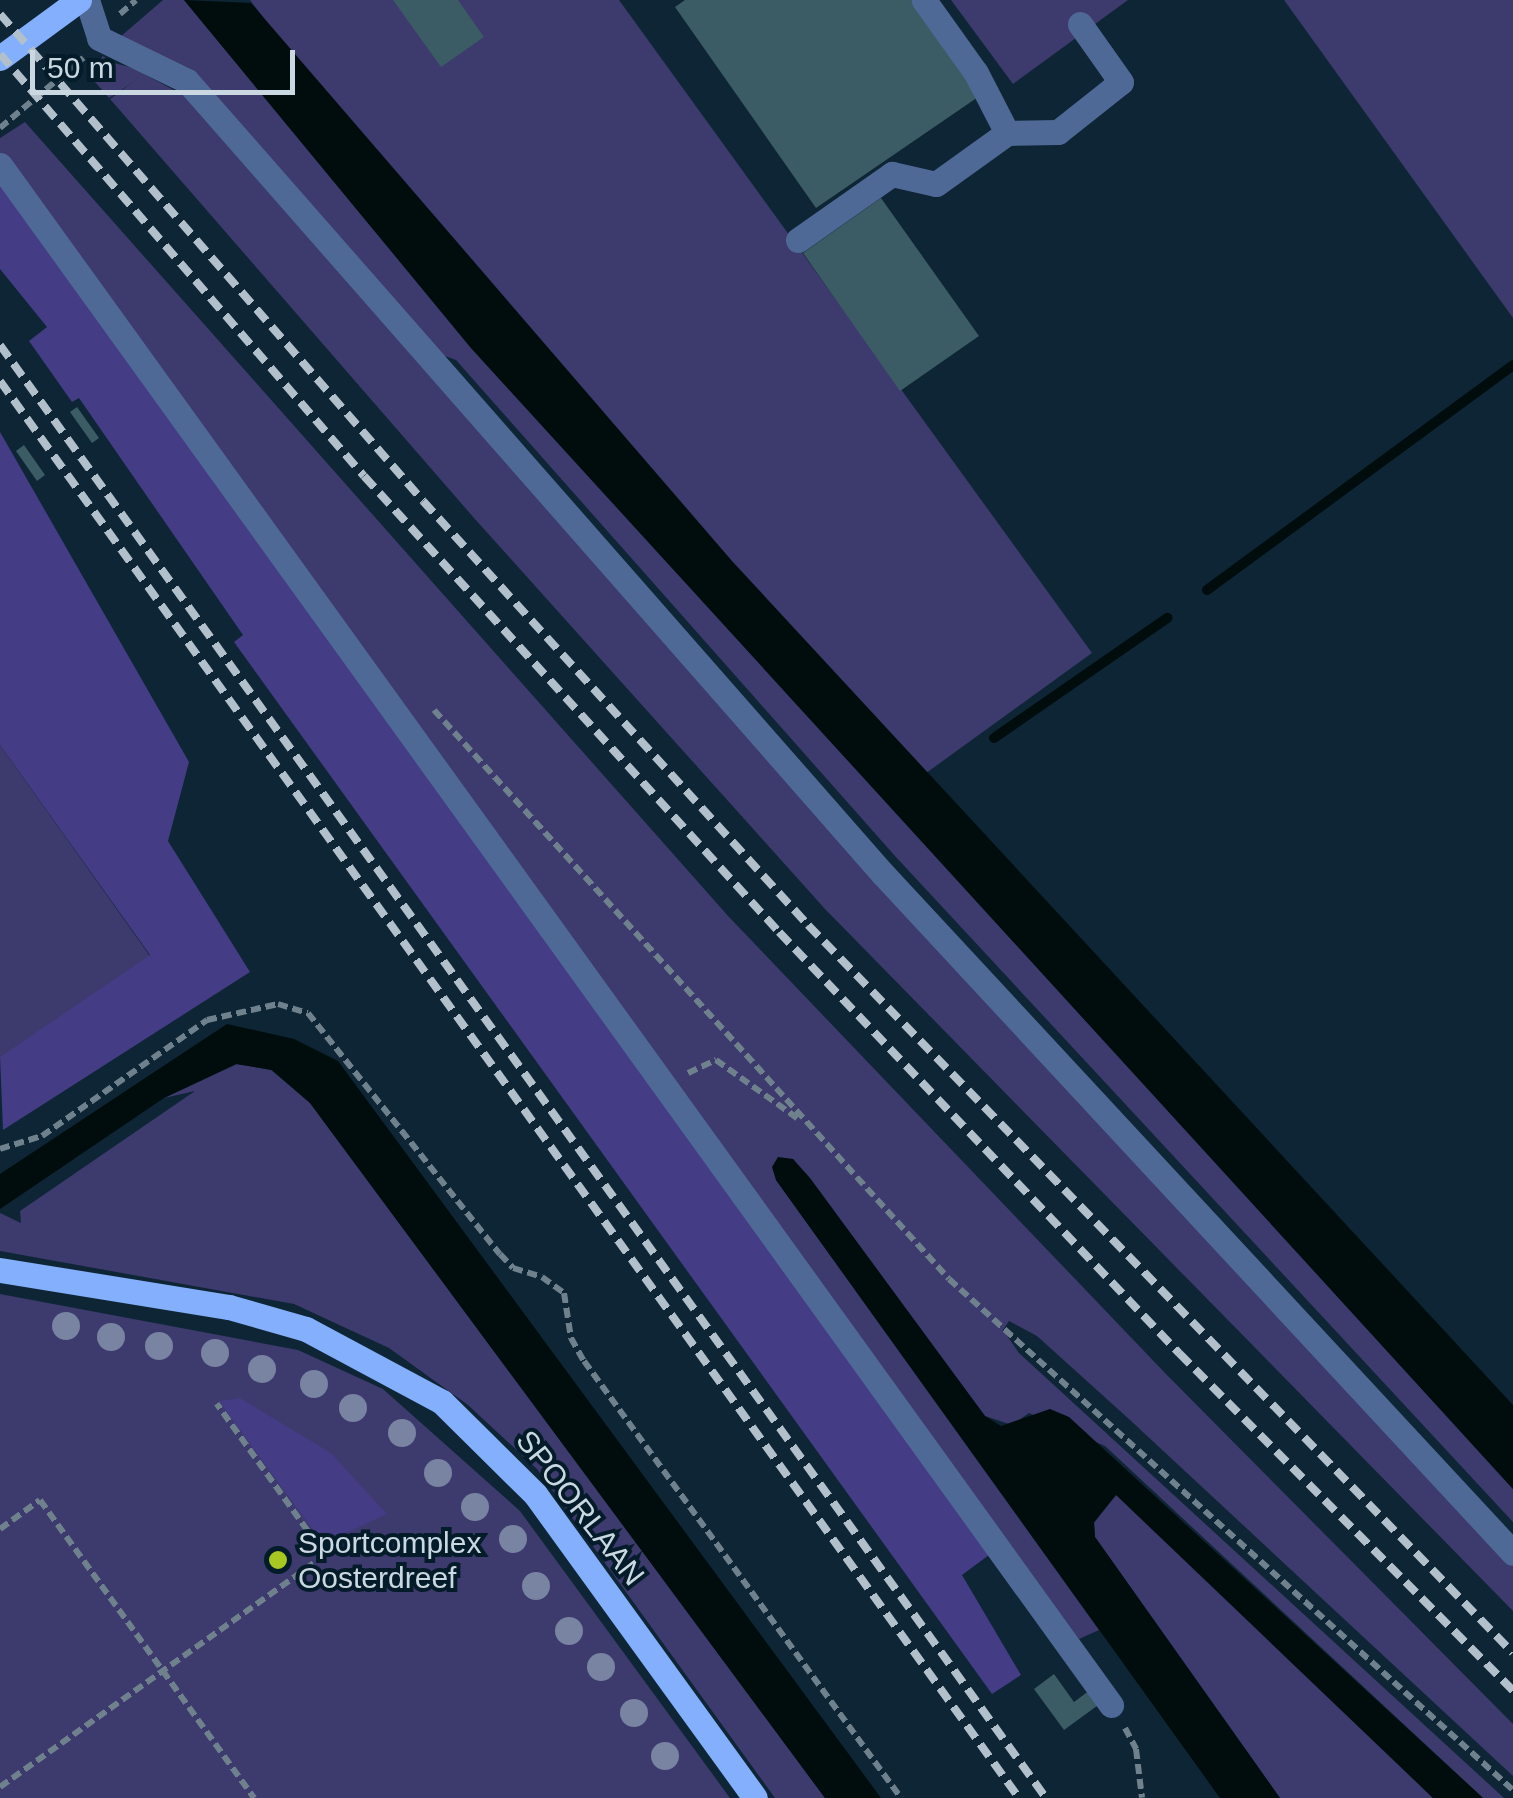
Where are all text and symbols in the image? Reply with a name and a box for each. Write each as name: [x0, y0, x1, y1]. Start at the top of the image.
scale bar: [35, 30, 300, 92]
text: 50 m: [47, 51, 114, 84]
street label: SPOORLAAN: [508, 1423, 652, 1593]
place label: Sportcomplex Oosterdreef: [298, 1525, 481, 1596]
marker: Sportcomplex Oosterdreef: [267, 1549, 289, 1571]

